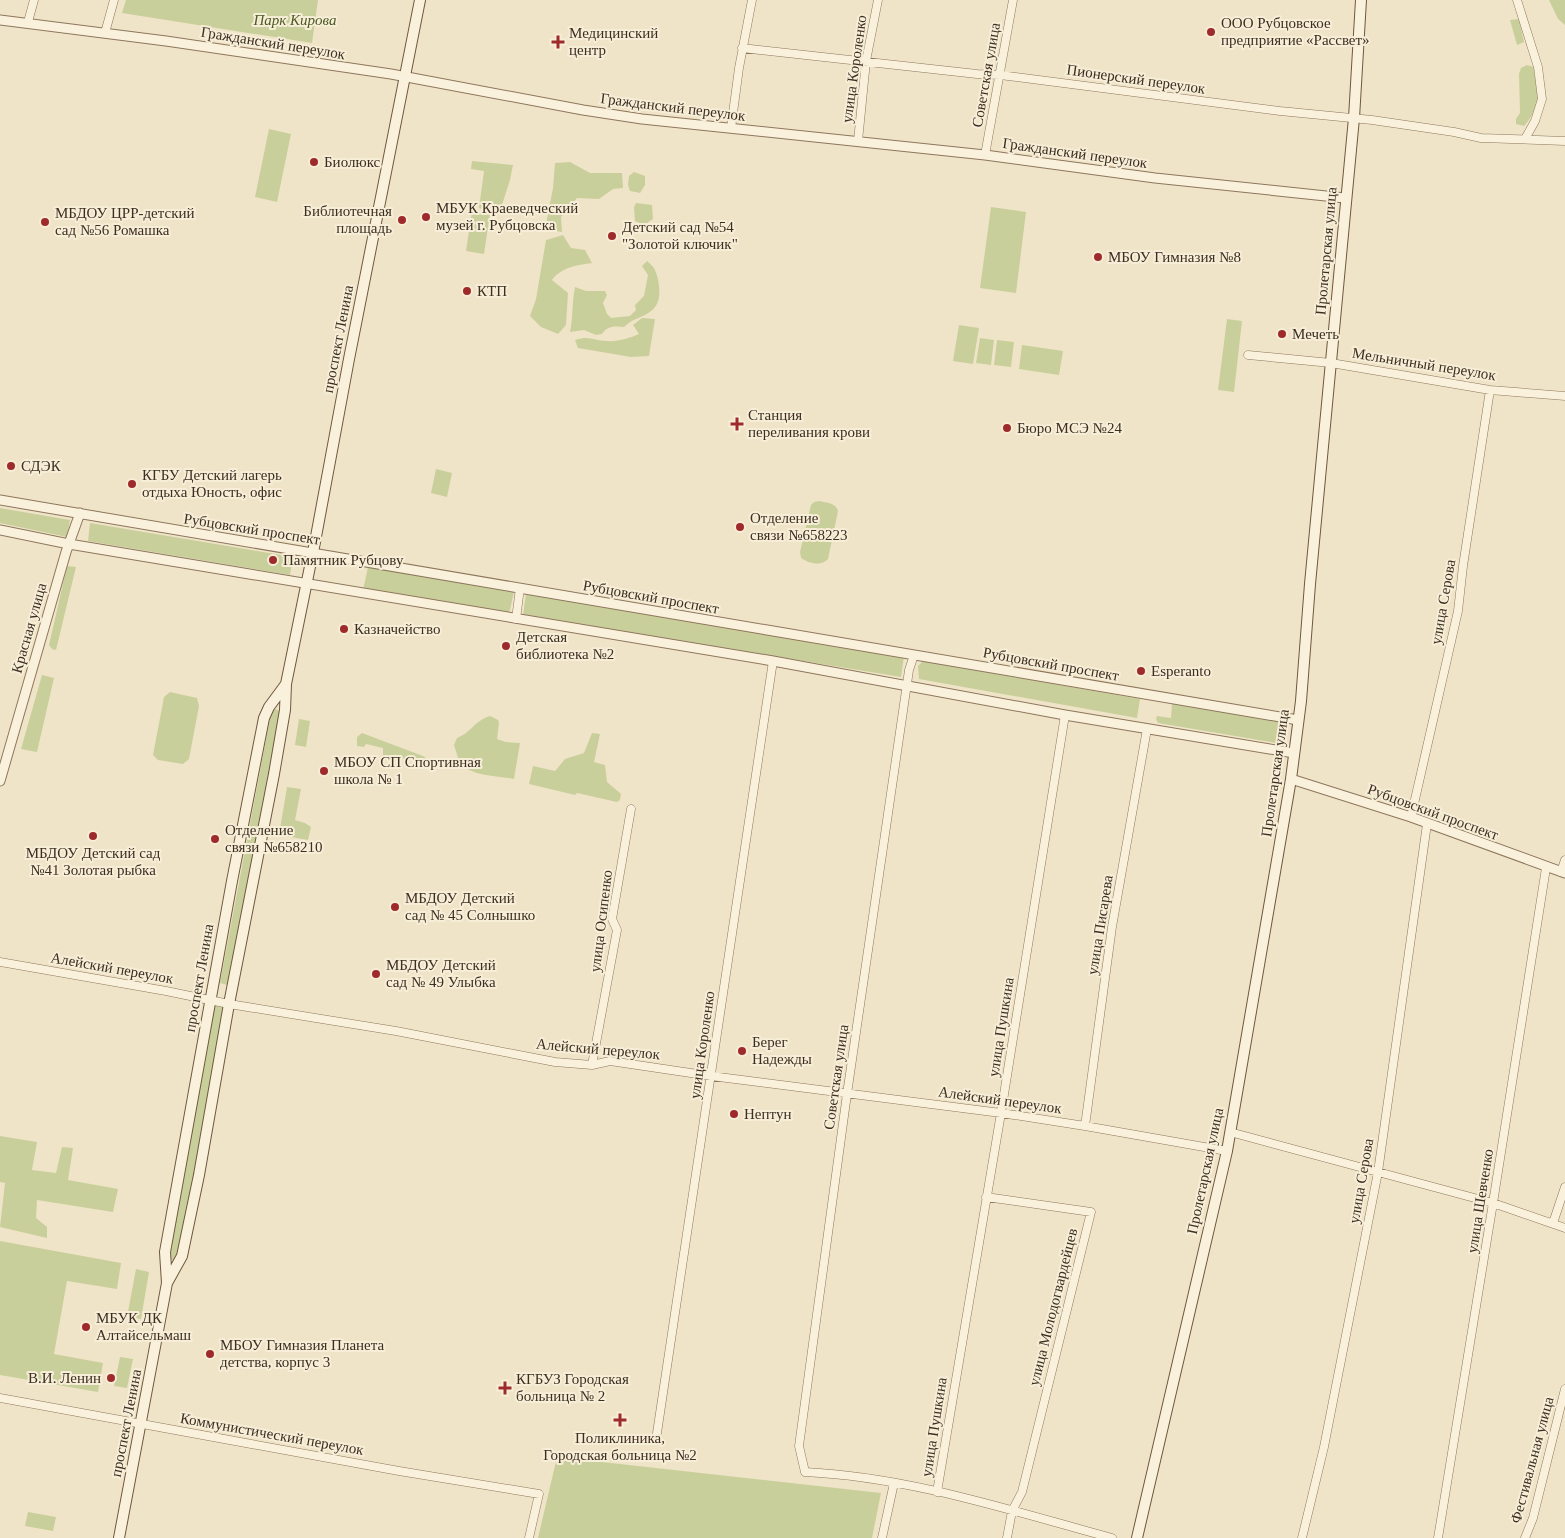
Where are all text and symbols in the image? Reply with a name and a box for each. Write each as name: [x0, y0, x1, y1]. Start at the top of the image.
park label: Парк Кирова: [253, 12, 336, 28]
street label: улица Короленко: [839, 14, 869, 124]
place label: ООО Рубцовское предприятие «Рассвет»: [1221, 15, 1370, 48]
street label: Советская улица: [969, 21, 1003, 129]
street label: Гражданский переулок: [200, 24, 347, 62]
place label: Медицинский центр: [569, 25, 658, 58]
marker: ООО Рубцовское предприятие «Рассвет»: [1205, 26, 1217, 38]
marker: Медицинский центр: [551, 35, 565, 49]
street label: Пионерский переулок: [1066, 61, 1207, 97]
street label: Гражданский переулок: [600, 90, 747, 124]
street label: Гражданский переулок: [1002, 135, 1149, 171]
place label: Биолюкс: [324, 154, 381, 170]
marker: Биолюкс: [308, 156, 320, 168]
street label: Пролетарская улица: [1312, 186, 1340, 316]
place label: МБУК Краеведческий музей г. Рубцовска: [436, 200, 578, 233]
place label: Библиотечная площадь: [303, 203, 392, 236]
place label: МБДОУ ЦРР-детский сад №56 Ромашка: [55, 205, 195, 238]
marker: МБУК Краеведческий музей г. Рубцовска: [420, 211, 432, 223]
marker: Библиотечная площадь: [396, 214, 408, 226]
marker: МБДОУ ЦРР-детский сад №56 Ромашка: [39, 216, 51, 228]
place label: Детский сад №54 "Золотой ключик": [622, 219, 738, 252]
marker: Детский сад №54 "Золотой ключик": [606, 230, 618, 242]
place label: МБОУ Гимназия №8: [1108, 249, 1241, 265]
marker: МБОУ Гимназия №8: [1092, 251, 1104, 263]
street label: проспект Ленина: [320, 283, 356, 394]
place label: КТП: [477, 283, 507, 299]
marker: КТП: [461, 285, 473, 297]
place label: Мечеть: [1292, 326, 1339, 342]
marker: Мечеть: [1276, 328, 1288, 340]
street label: Мельничный переулок: [1351, 345, 1498, 383]
place label: Станция переливания крови: [748, 407, 870, 440]
marker: Станция переливания крови: [730, 417, 744, 431]
place label: Бюро МСЭ №24: [1017, 420, 1122, 436]
marker: Бюро МСЭ №24: [1001, 422, 1013, 434]
place label: СДЭК: [21, 458, 62, 474]
marker: СДЭК: [5, 460, 17, 472]
place label: КГБУ Детский лагерь отдыха Юность, офис: [142, 467, 282, 500]
marker: КГБУ Детский лагерь отдыха Юность, офис: [126, 478, 138, 490]
street label: Рубцовский проспект: [183, 510, 322, 548]
place label: Отделение связи №658223: [750, 510, 847, 543]
marker: Отделение связи №658223: [734, 521, 746, 533]
place label: Памятник Рубцову: [283, 552, 404, 568]
marker: Памятник Рубцову: [267, 554, 279, 566]
street label: улица Серова: [1428, 558, 1458, 646]
street label: Рубцовский проспект: [582, 577, 721, 617]
street label: Красная улица: [8, 581, 50, 675]
place label: Казначейство: [354, 621, 440, 637]
marker: Казначейство: [338, 623, 350, 635]
place label: Детская библиотека №2: [516, 629, 614, 662]
marker: Детская библиотека №2: [500, 640, 512, 652]
street label: Рубцовский проспект: [982, 644, 1121, 684]
place label: Esperanto: [1151, 663, 1211, 679]
marker: Esperanto: [1135, 665, 1147, 677]
street label: Пролетарская улица: [1258, 708, 1292, 838]
place label: МБОУ СП Спортивная школа № 1: [334, 754, 481, 787]
marker: МБОУ СП Спортивная школа № 1: [318, 765, 330, 777]
street label: Рубцовский проспект: [1365, 781, 1501, 843]
place label: Отделение связи №658210: [225, 822, 322, 855]
marker: МБДОУ Детский сад №41 Золотая рыбка: [87, 830, 99, 842]
marker: Отделение связи №658210: [209, 833, 221, 845]
place label: МБДОУ Детский сад №41 Золотая рыбка: [26, 845, 161, 878]
street label: улица Осипенко: [587, 869, 615, 973]
street label: улица Писарева: [1084, 874, 1116, 976]
place label: МБДОУ Детский сад № 45 Солнышко: [405, 890, 535, 923]
marker: МБДОУ Детский сад № 45 Солнышко: [389, 901, 401, 913]
street label: проспект Ленина: [182, 922, 216, 1033]
street label: Алейский переулок: [49, 949, 175, 987]
place label: МБДОУ Детский сад № 49 Улыбка: [386, 957, 496, 990]
marker: МБДОУ Детский сад № 49 Улыбка: [370, 968, 382, 980]
street label: улица Пушкина: [985, 976, 1017, 1078]
street label: улица Короленко: [687, 990, 717, 1100]
street label: Советская улица: [821, 1023, 851, 1131]
place label: Берег Надежды: [752, 1034, 812, 1067]
street label: Алейский переулок: [535, 1036, 661, 1062]
marker: Берег Надежды: [736, 1045, 748, 1057]
street label: Алейский переулок: [937, 1083, 1063, 1117]
place label: Нептун: [744, 1106, 791, 1122]
street label: Пролетарская улица: [1184, 1106, 1226, 1236]
marker: Нептун: [728, 1108, 740, 1120]
street label: улица Серова: [1346, 1137, 1376, 1225]
street label: улица Шевченко: [1464, 1148, 1496, 1254]
street label: улица Молодогвардейцев: [1026, 1227, 1080, 1387]
place label: МБУК ДК Алтайсельмаш: [96, 1310, 192, 1343]
marker: МБУК ДК Алтайсельмаш: [80, 1321, 92, 1333]
place label: МБОУ Гимназия Планета детства, корпус 3: [220, 1337, 385, 1370]
marker: МБОУ Гимназия Планета детства, корпус 3: [204, 1348, 216, 1360]
street label: проспект Ленина: [108, 1367, 144, 1478]
place label: В.И. Ленин: [28, 1370, 101, 1386]
place label: КГБУЗ Городская больница № 2: [516, 1371, 629, 1404]
marker: В.И. Ленин: [105, 1372, 117, 1384]
street label: улица Пушкина: [918, 1376, 950, 1478]
marker: КГБУЗ Городская больница № 2: [498, 1381, 512, 1395]
street label: Фестивальная улица: [1507, 1395, 1557, 1525]
street label: Коммунистический переулок: [179, 1410, 366, 1458]
marker: Поликлиника, Городская больница №2: [613, 1413, 627, 1427]
place label: Поликлиника, Городская больница №2: [543, 1430, 697, 1463]

